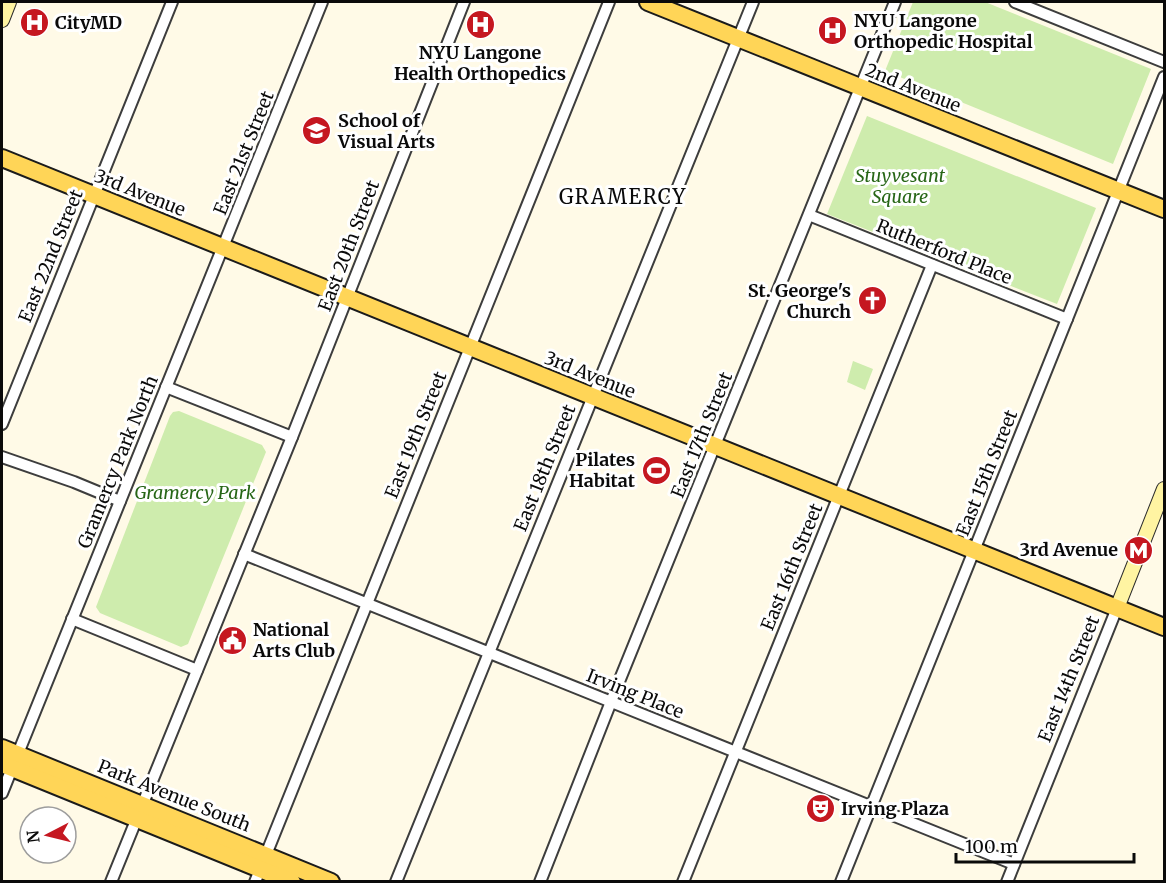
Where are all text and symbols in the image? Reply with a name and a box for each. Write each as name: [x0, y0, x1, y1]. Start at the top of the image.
hospital icon: CityMD: [18, 7, 50, 39]
hospital icon: NYU Langone Health Orthopedics: [464, 8, 496, 40]
place label: NYU Langone Orthopedic Hospital: [854, 9, 1033, 53]
place label: CityMD: [55, 11, 122, 34]
hospital icon: NYU Langone Orthopedic Hospital: [817, 15, 849, 47]
place label: NYU Langone Health Orthopedics: [394, 41, 566, 85]
street label: 2nd Avenue: [862, 58, 964, 117]
street label: East 21st Street: [208, 87, 279, 218]
place label: School of Visual Arts: [337, 109, 435, 153]
school or university icon: School of Visual Arts: [301, 115, 333, 147]
street label: 3rd Avenue: [91, 164, 189, 221]
park label: Stuyvesant Square: [855, 164, 946, 208]
street label: East 20th Street: [313, 177, 384, 315]
district label: GRAMERCY: [559, 184, 687, 209]
street label: East 22nd Street: [13, 186, 88, 326]
street label: Rutherford Place: [873, 214, 1015, 289]
place label: St. George's Church: [748, 279, 851, 323]
church icon: St. George's Church: [856, 285, 888, 317]
street label: 3rd Avenue: [541, 346, 639, 403]
street label: East 19th Street: [380, 368, 451, 502]
street label: East 17th Street: [666, 369, 737, 501]
street label: Gramercy Park North: [72, 372, 163, 552]
street label: East 18th Street: [509, 401, 580, 535]
street label: East 15th Street: [951, 406, 1022, 539]
place label: Pilates Habitat: [569, 448, 636, 492]
sports icon: Pilates Habitat: [640, 454, 672, 486]
park label: Gramercy Park: [135, 481, 256, 504]
street label: East 16th Street: [756, 500, 827, 634]
metro station icon: 3rd Avenue: [1123, 534, 1155, 566]
place label: 3rd Avenue: [1020, 538, 1118, 561]
street label: East 14th Street: [1033, 612, 1104, 745]
place label: National Arts Club: [252, 618, 335, 662]
public building icon: National Arts Club: [216, 624, 248, 656]
street label: Irving Place: [583, 664, 687, 723]
street label: Park Avenue South: [94, 754, 254, 837]
theatre icon: Irving Plaza: [804, 793, 836, 825]
place label: Irving Plaza: [841, 797, 949, 820]
north arrow: [18, 805, 78, 865]
scale bar: [956, 826, 1134, 864]
text: N: [22, 829, 44, 844]
text: 100 m: [965, 835, 1018, 858]

